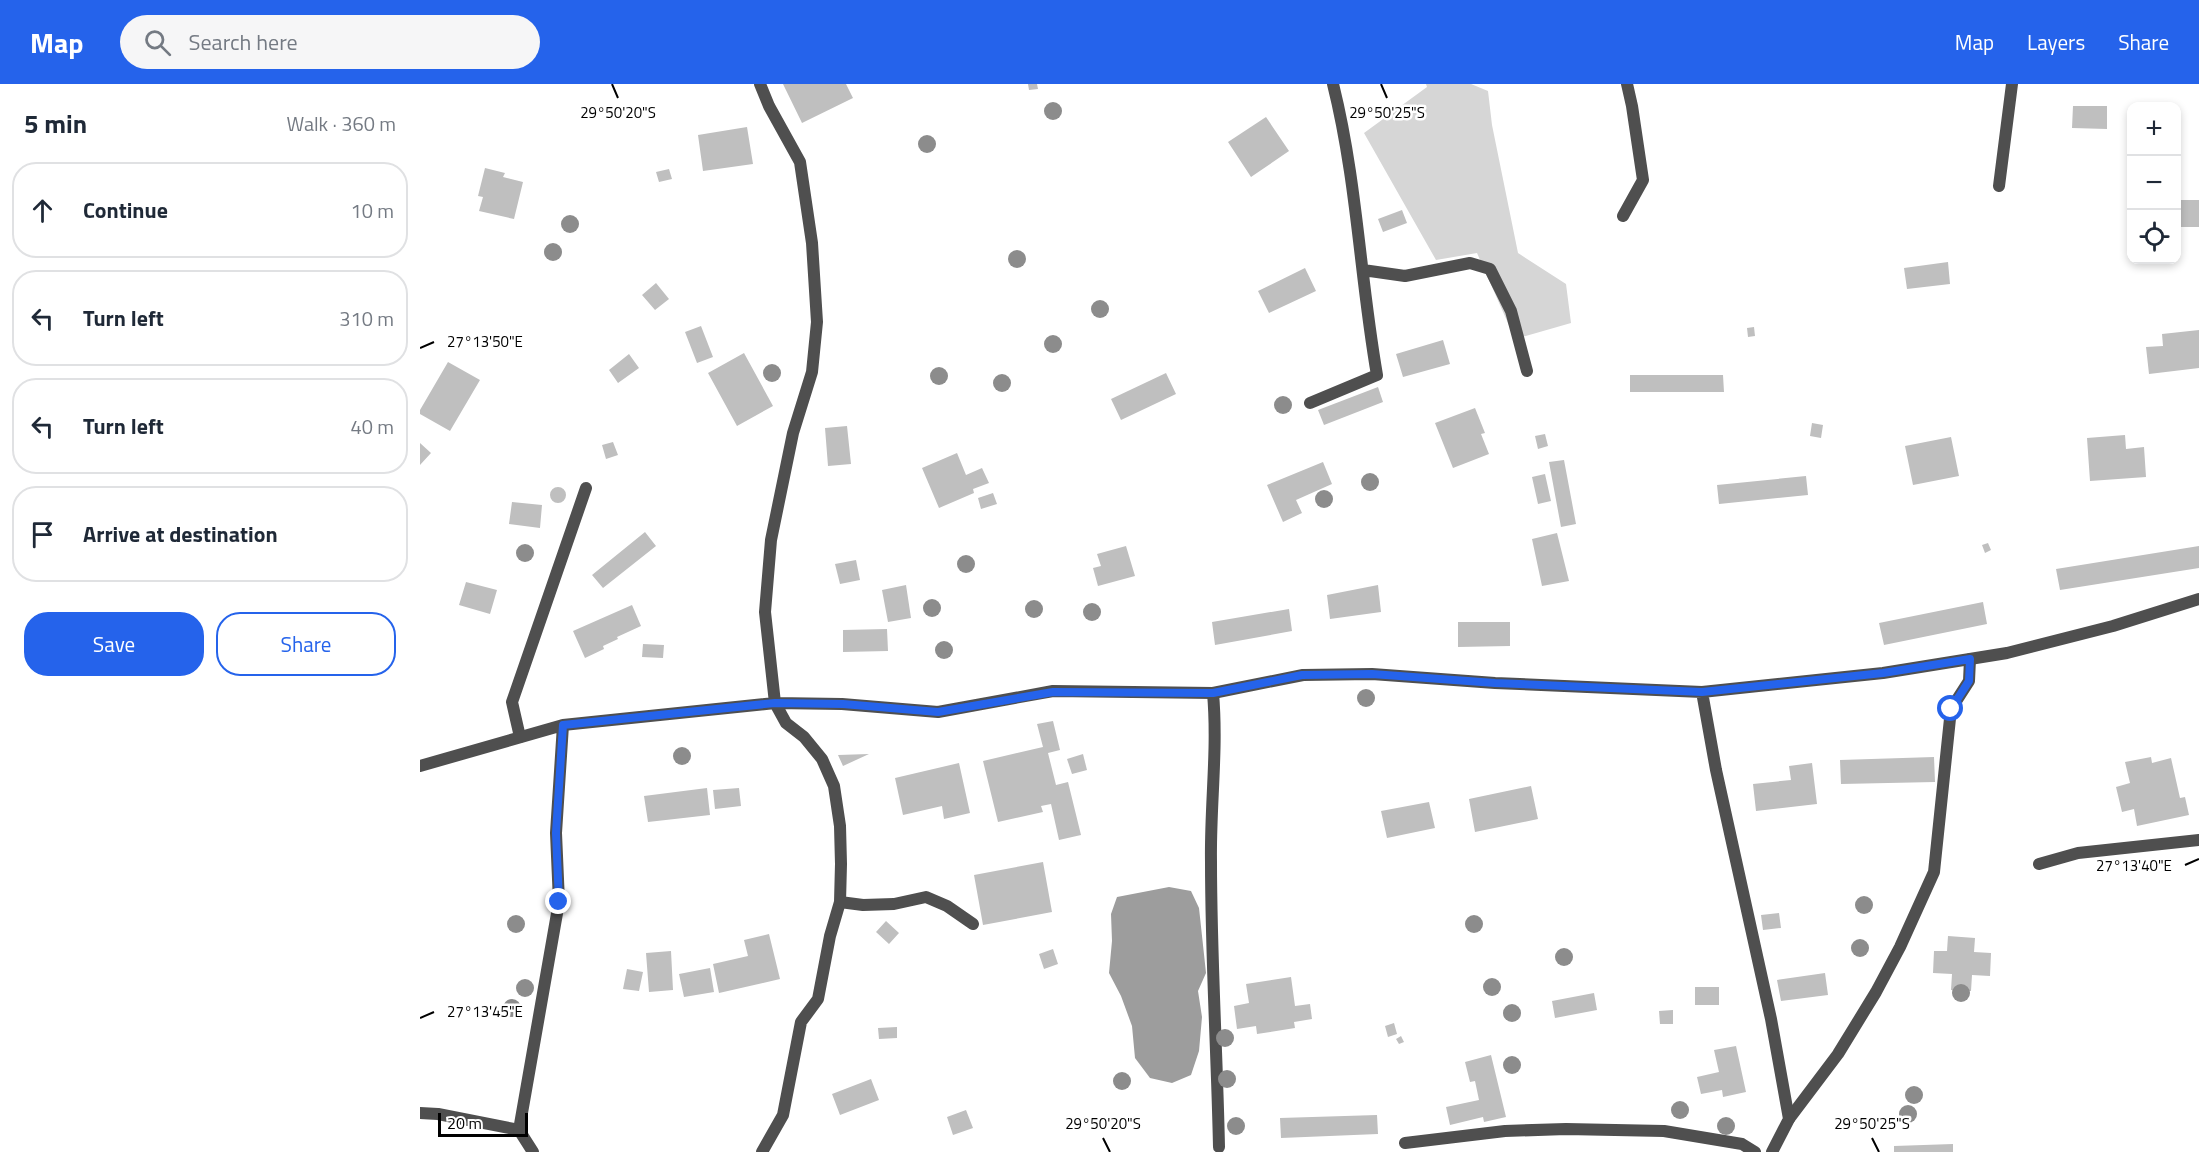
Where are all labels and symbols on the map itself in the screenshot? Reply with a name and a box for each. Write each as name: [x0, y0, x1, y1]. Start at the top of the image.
text: 29°50'20"S: [580, 101, 656, 124]
text: 29°50'25"S: [1349, 101, 1425, 124]
text: 27°13'50"E: [447, 330, 523, 353]
route start: [1937, 695, 1963, 721]
text: 27°13'40"E: [2096, 854, 2172, 877]
route end: [545, 888, 571, 914]
text: 27°13'45"E: [447, 1000, 523, 1023]
scale bar: [438, 1110, 528, 1138]
text: 29°50'20"S: [1065, 1112, 1141, 1135]
text: 29°50'25"S: [1834, 1112, 1910, 1135]

